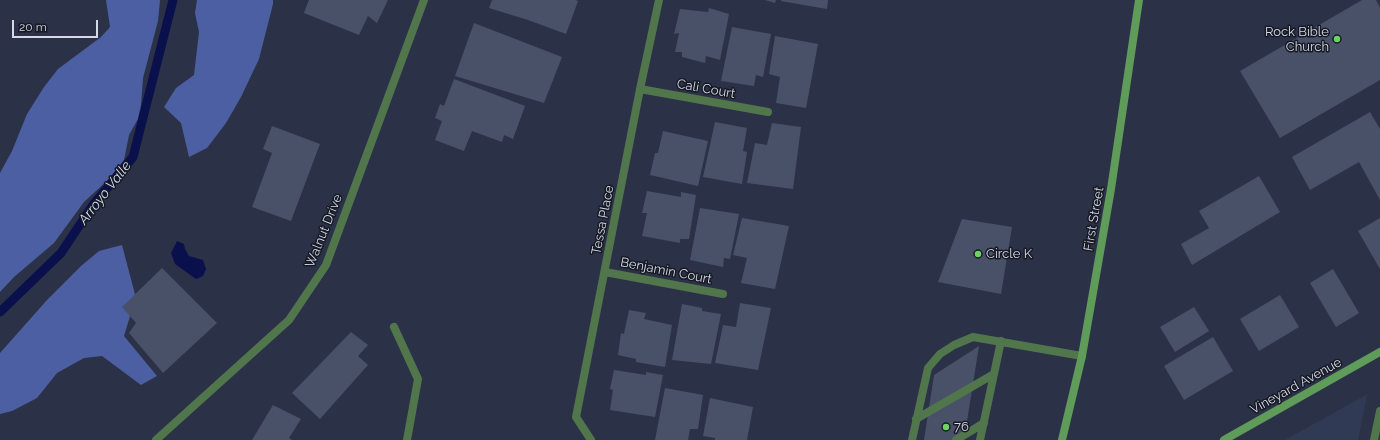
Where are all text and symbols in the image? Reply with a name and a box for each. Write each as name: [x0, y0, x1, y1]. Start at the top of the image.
scale bar: [14, 12, 100, 38]
text: 20 m: [19, 20, 47, 34]
place label: Rock Bible Church: [1265, 24, 1329, 55]
marker: Rock Bible Church: [1332, 34, 1342, 44]
street label: Cali Court: [676, 76, 736, 102]
water label: Arroyo Valle: [75, 158, 135, 228]
street label: Tessa Place: [589, 184, 617, 256]
street label: First Street: [1081, 186, 1107, 252]
street label: Walnut Drive: [302, 192, 346, 270]
place label: Circle K: [986, 246, 1032, 262]
marker: Circle K: [973, 249, 983, 259]
street label: Benjamin Court: [619, 254, 713, 288]
street label: Vineyard Avenue: [1248, 354, 1344, 418]
place label: 76: [954, 419, 969, 435]
marker: 76: [941, 422, 951, 432]

